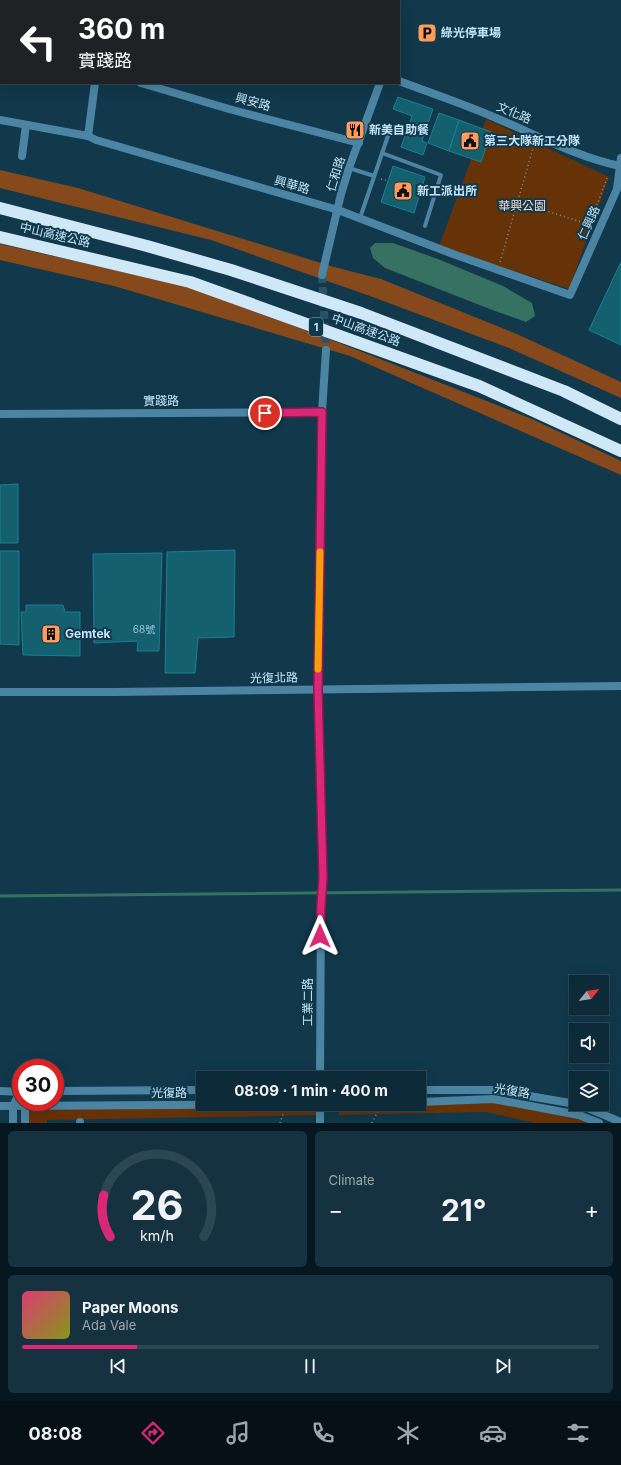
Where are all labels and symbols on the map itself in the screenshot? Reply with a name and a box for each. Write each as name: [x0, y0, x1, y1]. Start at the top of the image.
parking icon: 綠光停車場: [416, 22, 438, 44]
place label: 綠光停車場: [441, 25, 501, 40]
street label: 興安路: [234, 90, 272, 113]
street label: 文化路: [495, 99, 534, 126]
restaurant icon: 新美自助餐: [344, 119, 366, 141]
place label: 新美自助餐: [369, 122, 429, 137]
public building icon: 第三大隊新工分隊: [459, 130, 481, 152]
place label: 第三大隊新工分隊: [484, 133, 580, 148]
street label: 仁和路: [323, 154, 348, 193]
street label: 興華路: [273, 172, 312, 197]
public building icon: 新工派出所: [392, 180, 414, 202]
place label: 新工派出所: [417, 183, 477, 198]
park label: 華興公園: [498, 198, 546, 213]
street label: 仁興路: [574, 203, 603, 242]
street label: 中山高速公路: [18, 219, 92, 250]
street label: 中山高速公路: [330, 310, 403, 349]
road number: 1: [309, 318, 323, 336]
street label: 實踐路: [143, 393, 179, 408]
pin: [248, 396, 282, 430]
building icon: Gemtek: [40, 623, 62, 645]
house number: 68號: [133, 623, 155, 635]
place label: Gemtek: [65, 626, 111, 641]
street label: 光復北路: [250, 670, 298, 685]
position arrow: [299, 915, 341, 957]
north arrow: [569, 975, 609, 1015]
street label: 工業二路: [300, 978, 315, 1026]
speed limit sign: 30: [12, 1059, 64, 1111]
street label: 光復路: [493, 1080, 531, 1101]
street label: 光復路: [151, 1085, 187, 1100]

